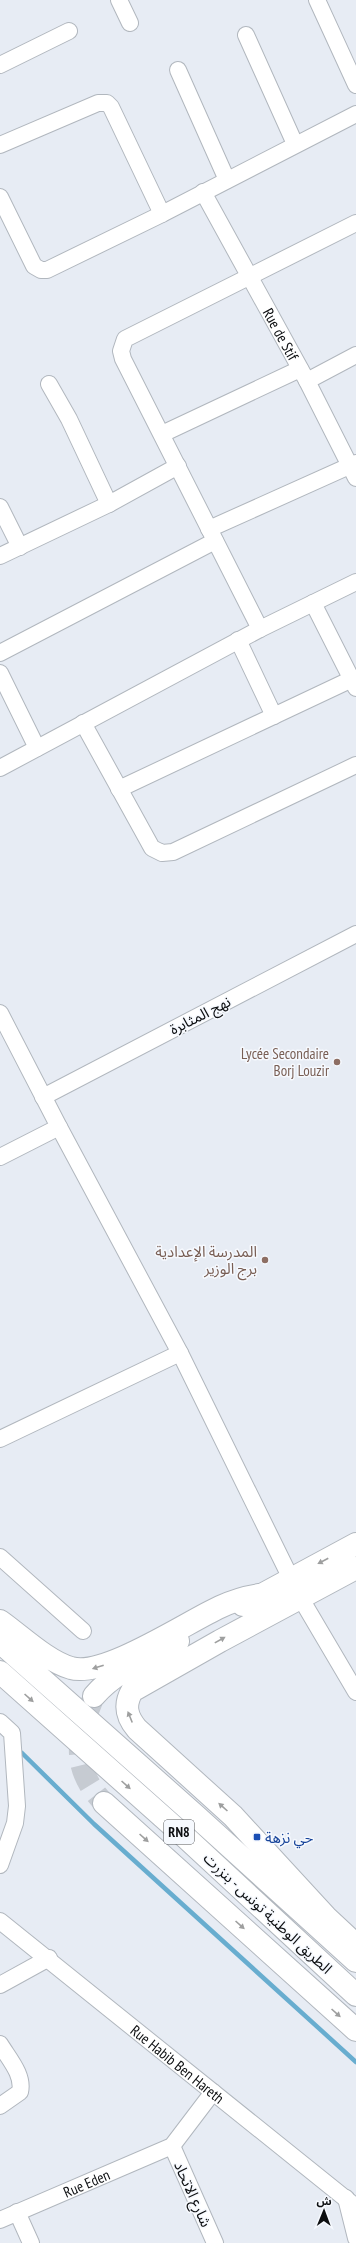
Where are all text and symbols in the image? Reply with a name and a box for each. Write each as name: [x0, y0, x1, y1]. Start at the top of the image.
street label: Rue de Stif: [259, 305, 304, 364]
street label: نهج المثابرة: [166, 992, 235, 1041]
place label: Lycée Secondaire Borj Louzir: [241, 1044, 330, 1080]
marker: Lycée Secondaire Borj Louzir: [332, 1057, 342, 1067]
place label: المدرسة الإعدادية برج الوزير: [155, 1242, 257, 1281]
marker: المدرسة الإعدادية برج الوزير: [260, 1255, 270, 1265]
one-way arrow: [317, 1558, 329, 1564]
one-way arrow: [214, 1637, 226, 1644]
one-way arrow: [91, 1664, 103, 1670]
one-way arrow: [24, 1694, 34, 1703]
one-way arrow: [126, 1711, 132, 1723]
one-way arrow: [121, 1780, 131, 1790]
one-way arrow: [217, 1802, 228, 1811]
road number: RN8: [164, 1820, 194, 1844]
place label: حي نزهة: [265, 1828, 313, 1849]
marker: حي نزهة: [252, 1832, 262, 1842]
one-way arrow: [138, 1834, 149, 1843]
street label: الطريق الوطنية تونس - بنزرت: [199, 1848, 336, 1978]
one-way arrow: [235, 1921, 245, 1930]
one-way arrow: [331, 2008, 342, 2017]
street label: Rue Habib Ben Hareth: [127, 2020, 228, 2107]
street label: شارع الاتحاد: [167, 2158, 216, 2231]
street label: Rue Eden: [60, 2164, 113, 2201]
north arrow: [304, 2191, 344, 2231]
text: ش: [317, 2194, 332, 2208]

